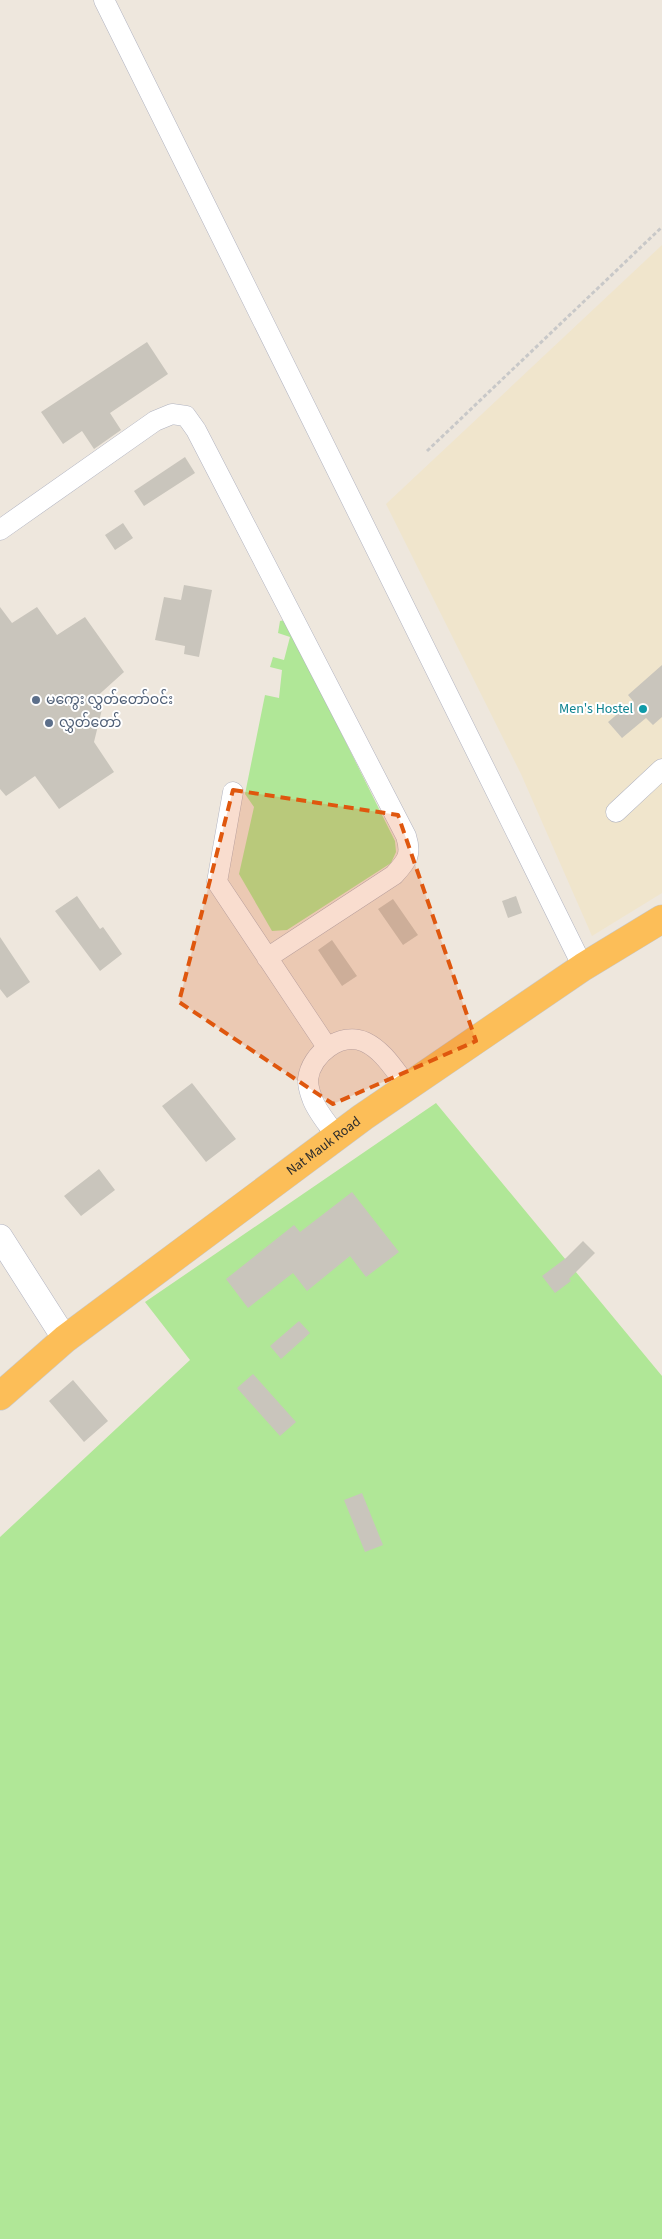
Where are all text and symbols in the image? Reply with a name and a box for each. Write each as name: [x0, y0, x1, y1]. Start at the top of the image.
place label: မကွေး လွှတ်တော်ဝင်း: [46, 689, 173, 710]
marker: မကွေး လွှတ်တော်ဝင်း: [30, 694, 42, 706]
place label: Men's Hostel: [559, 699, 633, 719]
marker: Men's Hostel: [637, 703, 649, 715]
place label: လွှတ်တော်: [59, 712, 121, 733]
marker: လွှတ်တော်: [43, 717, 55, 729]
street label: Nat Mauk Road: [282, 1112, 365, 1181]

